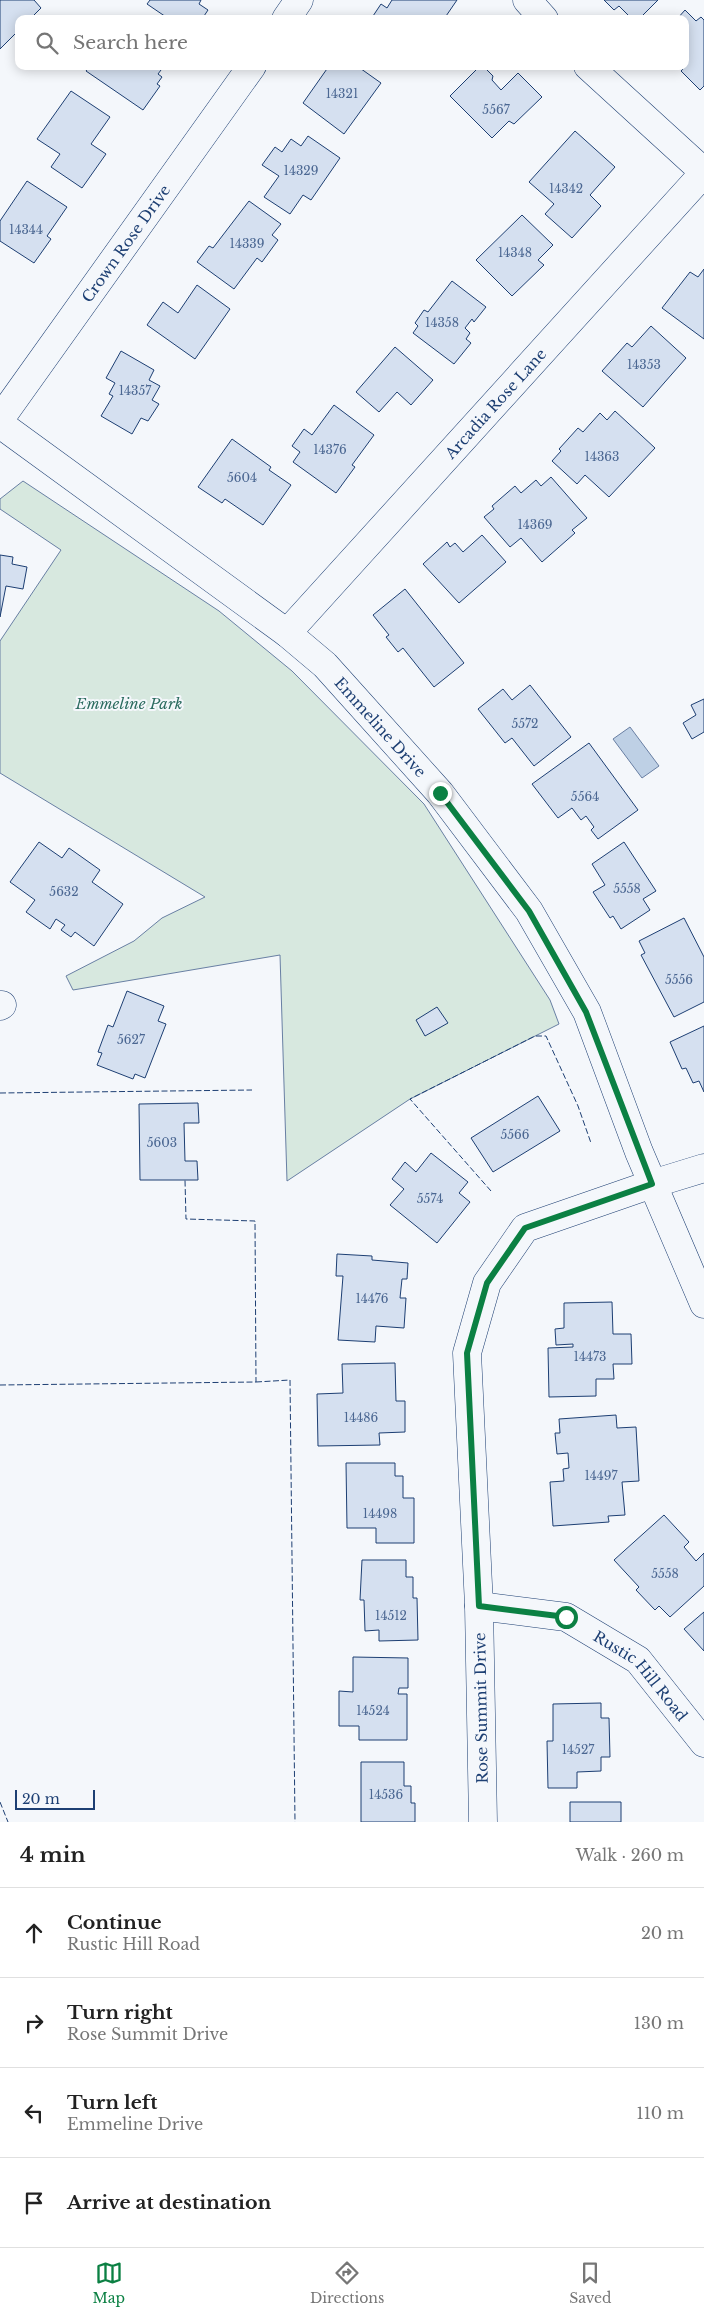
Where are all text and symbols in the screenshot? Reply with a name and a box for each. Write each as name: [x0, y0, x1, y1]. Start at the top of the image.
search box: [15, 15, 689, 70]
icon: search: [33, 29, 61, 57]
text: Search here: [73, 31, 188, 54]
house number: 14321: [326, 86, 358, 101]
house number: 5567: [482, 102, 511, 117]
house number: 14329: [284, 163, 318, 178]
street label: Crown Rose Drive: [77, 181, 174, 306]
house number: 14342: [549, 181, 583, 196]
house number: 14344: [9, 222, 43, 237]
house number: 14339: [230, 236, 264, 251]
house number: 14348: [498, 245, 532, 260]
house number: 14358: [425, 315, 459, 330]
street label: Arcadia Rose Lane: [440, 344, 550, 463]
house number: 14353: [627, 357, 661, 372]
house number: 14357: [119, 383, 152, 398]
house number: 14376: [313, 442, 347, 457]
house number: 14363: [585, 449, 619, 464]
house number: 5604: [227, 470, 257, 485]
house number: 14369: [517, 517, 553, 532]
street label: Emmeline Drive: [331, 673, 430, 781]
park label: Emmeline Park: [75, 694, 182, 713]
house number: 5572: [511, 716, 539, 731]
route end: [429, 782, 452, 805]
house number: 5564: [571, 789, 599, 804]
house number: 5558: [613, 881, 641, 896]
house number: 5632: [49, 884, 79, 899]
house number: 5556: [665, 972, 693, 987]
house number: 5627: [117, 1032, 146, 1047]
house number: 5566: [500, 1127, 530, 1142]
house number: 5603: [147, 1135, 177, 1150]
house number: 5574: [417, 1191, 443, 1206]
house number: 14476: [355, 1291, 389, 1306]
house number: 14473: [574, 1349, 606, 1364]
house number: 14486: [344, 1410, 378, 1425]
house number: 14497: [584, 1468, 619, 1483]
house number: 14498: [363, 1506, 397, 1521]
house number: 5558: [651, 1566, 679, 1581]
route start: [555, 1606, 578, 1629]
house number: 14512: [375, 1608, 407, 1623]
street label: Rustic Hill Road: [590, 1626, 692, 1725]
street label: Rose Summit Drive: [470, 1632, 492, 1784]
house number: 14524: [356, 1703, 390, 1718]
house number: 14527: [562, 1742, 595, 1757]
scale bar: [15, 1787, 95, 1810]
house number: 14536: [369, 1787, 403, 1802]
text: 20 m: [22, 1790, 60, 1808]
text: 4 min: [20, 1842, 86, 1868]
text: Walk · 260 m: [576, 1845, 684, 1865]
text: Continue: [67, 1911, 162, 1934]
icon: ahead: [20, 1919, 48, 1947]
text: 20 m: [641, 1923, 684, 1943]
text: Rustic Hill Road: [67, 1934, 200, 1954]
text: Turn right: [67, 2001, 173, 2024]
icon: right: [20, 2009, 48, 2037]
text: 130 m: [634, 2013, 684, 2033]
text: Rose Summit Drive: [67, 2024, 228, 2044]
text: Turn left: [67, 2091, 158, 2114]
icon: left: [20, 2099, 48, 2127]
text: 110 m: [637, 2103, 684, 2123]
text: Emmeline Drive: [67, 2114, 203, 2134]
icon: arrive: [20, 2189, 48, 2217]
text: Arrive at destination: [67, 2191, 271, 2214]
tab: Map: [92, 2259, 125, 2307]
tab: Directions: [310, 2259, 384, 2307]
tab: Saved: [569, 2259, 612, 2307]

